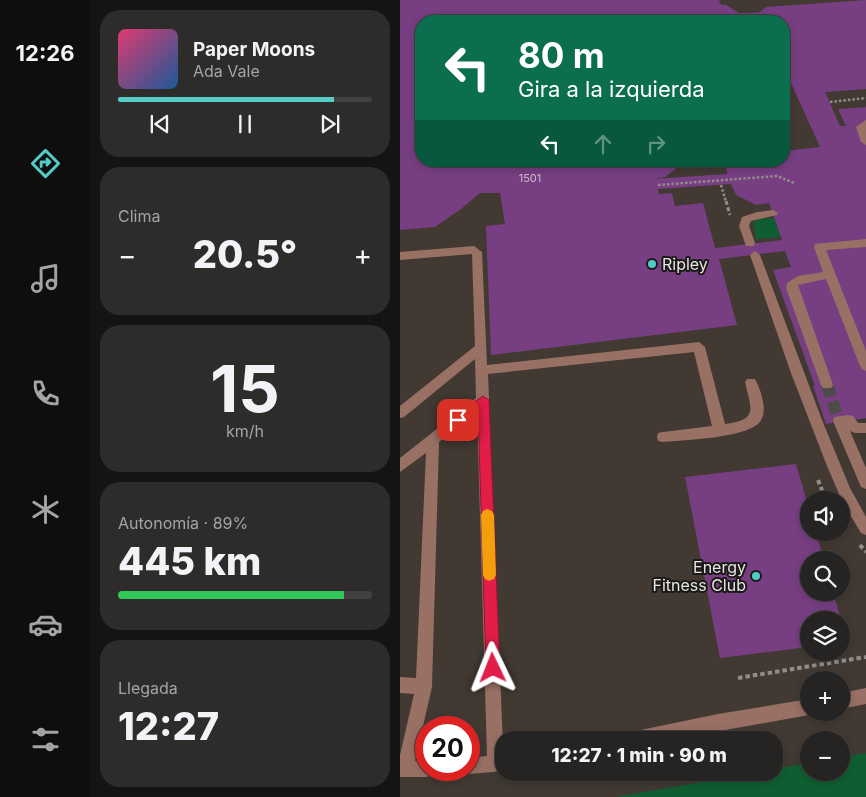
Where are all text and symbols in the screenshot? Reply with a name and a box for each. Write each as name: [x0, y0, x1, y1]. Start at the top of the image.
text: 80 m: [518, 34, 605, 76]
icon: left: [435, 35, 500, 100]
text: Paper Moons: [193, 38, 315, 61]
text: 12:26: [16, 40, 74, 66]
text: Ada Vale: [193, 61, 260, 81]
text: Gira a la izquierda: [518, 76, 705, 102]
icon: previous: [146, 110, 174, 138]
icon: pause: [231, 110, 259, 138]
icon: next: [316, 110, 344, 138]
icon: left: [536, 130, 564, 158]
icon: ahead: [589, 130, 617, 158]
icon: right: [642, 130, 670, 158]
icon: directions: [28, 146, 63, 181]
house number: 1501: [519, 171, 541, 185]
text: Clima: [118, 206, 160, 226]
text: 20.5°: [193, 231, 297, 277]
text: −: [118, 238, 137, 272]
text: +: [353, 238, 372, 272]
place label: Ripley: [662, 254, 708, 274]
marker: Ripley: [646, 258, 658, 270]
icon: music: [28, 261, 63, 296]
text: 15: [210, 349, 280, 428]
icon: phone: [28, 376, 63, 411]
pin: [437, 399, 479, 441]
icon: arrive: [444, 406, 472, 434]
text: km/h: [226, 421, 264, 441]
map controls: [800, 491, 850, 781]
button: sound: [800, 491, 850, 541]
icon: climate: [28, 492, 63, 527]
text: Autonomía · 89%: [118, 513, 248, 533]
text: 445 km: [118, 538, 261, 584]
button: search: [800, 551, 850, 601]
place label: Energy Fitness Club: [652, 557, 746, 595]
marker: Energy Fitness Club: [750, 570, 762, 582]
icon: car: [28, 607, 63, 642]
button: layers: [800, 611, 850, 661]
position arrow: [466, 641, 518, 693]
button: +: [800, 671, 850, 721]
text: Llegada: [118, 678, 178, 698]
text: 12:27: [118, 703, 219, 749]
speed limit sign: 20: [415, 716, 480, 781]
icon: filters: [28, 722, 63, 757]
button: −: [800, 731, 850, 781]
text: 12:27 · 1 min · 90 m: [551, 744, 727, 767]

